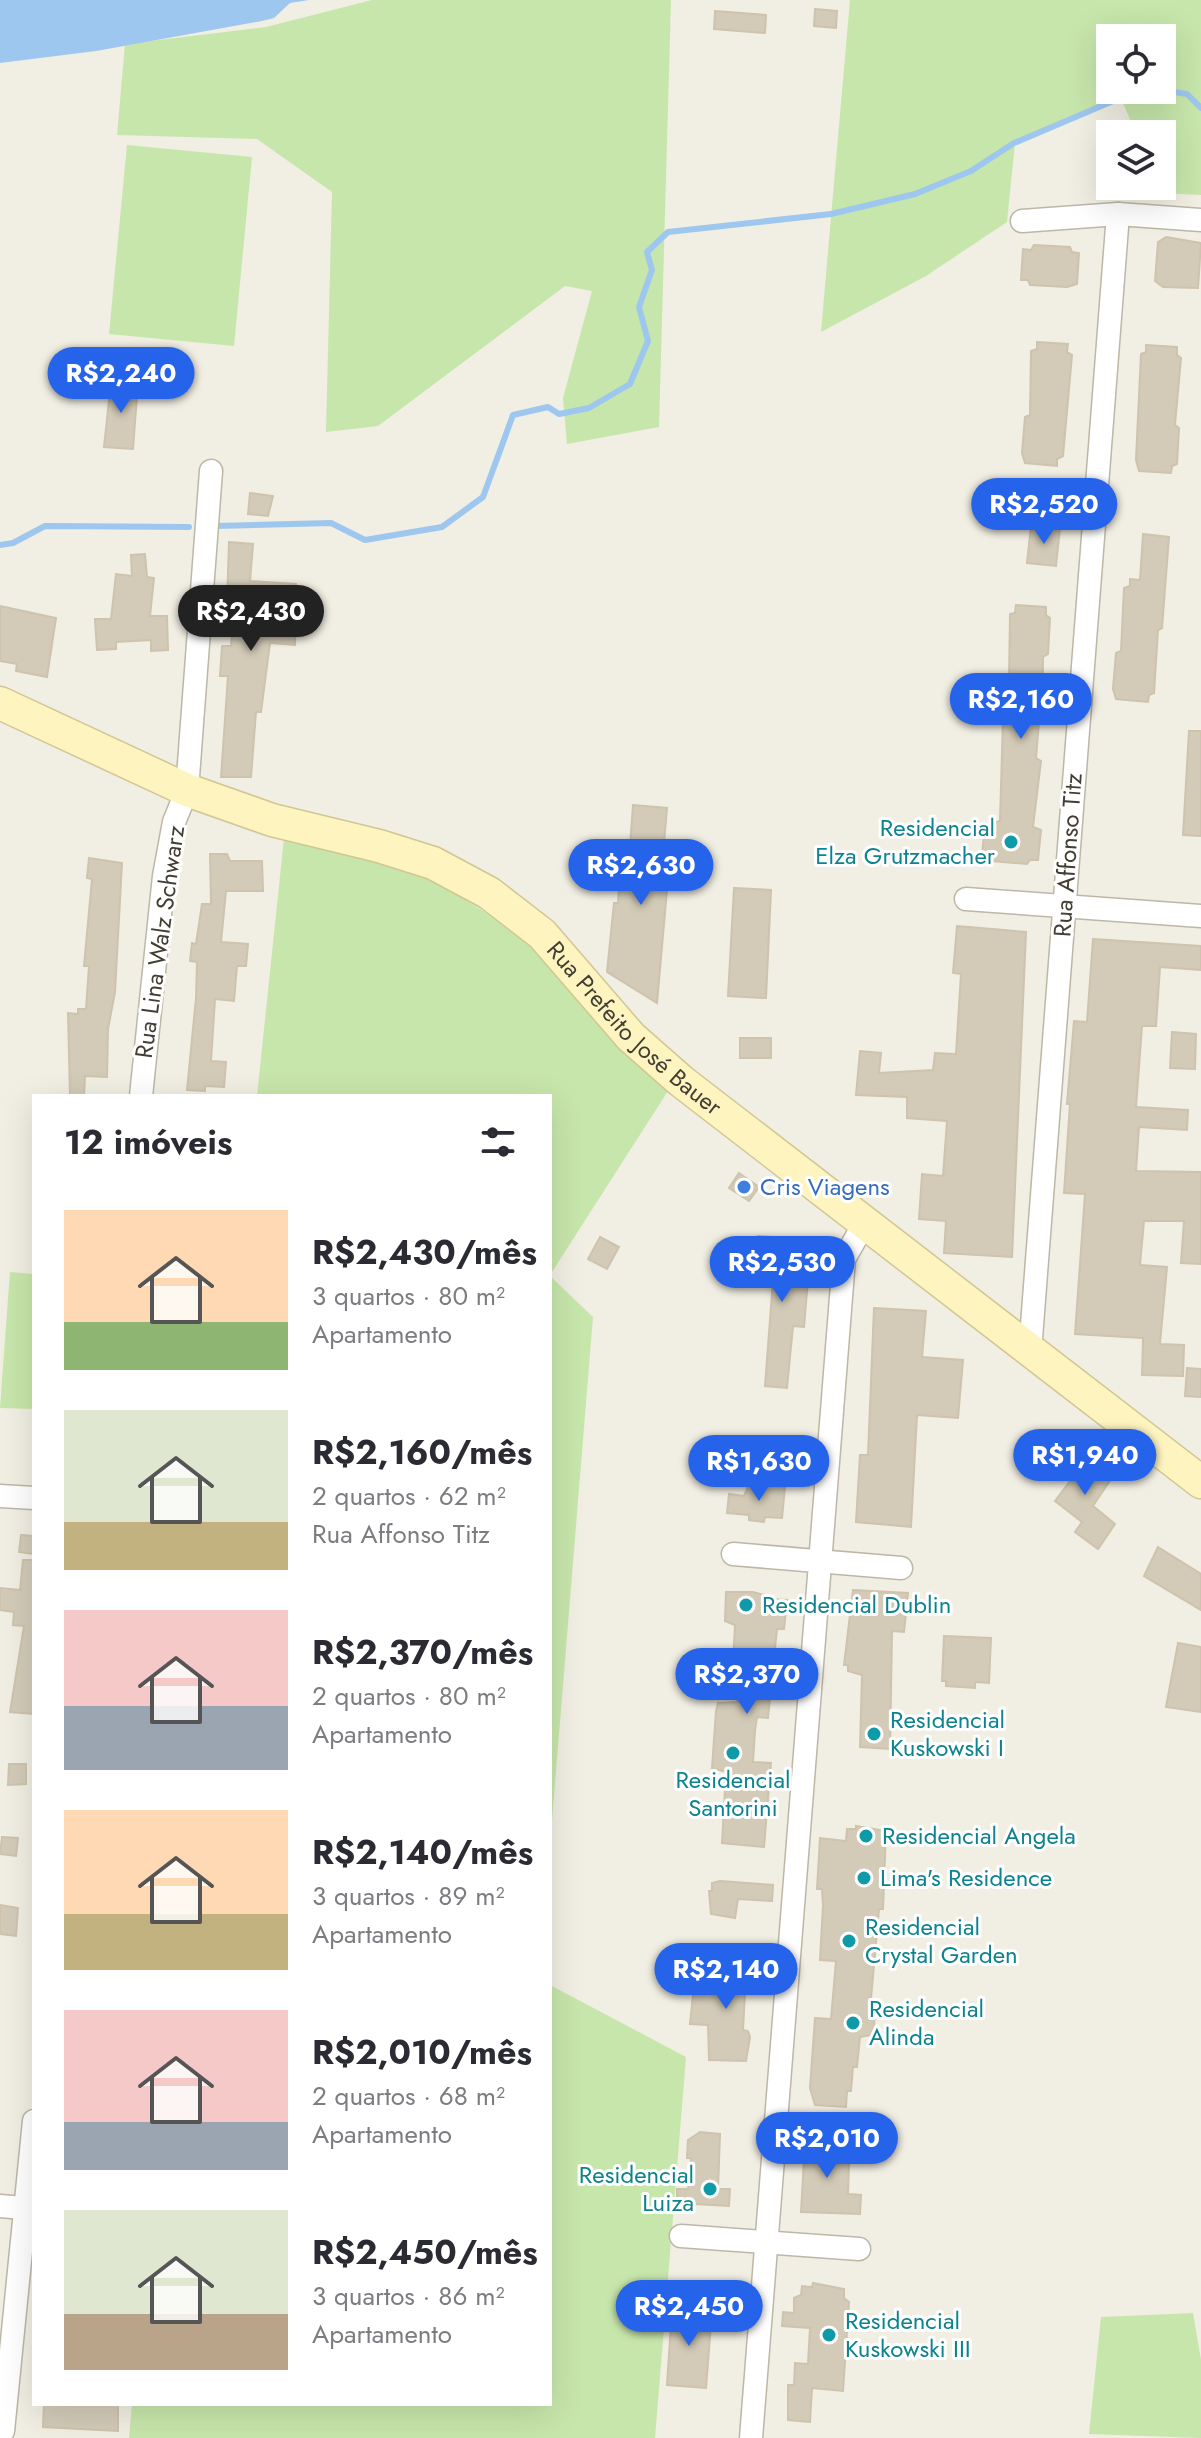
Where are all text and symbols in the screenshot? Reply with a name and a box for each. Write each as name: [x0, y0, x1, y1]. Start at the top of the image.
map controls: [1096, 24, 1176, 200]
button: locate: [1096, 24, 1176, 104]
button: layers: [1096, 120, 1176, 200]
pin: R$2,240: [47, 347, 195, 415]
text: R$2,240: [66, 354, 176, 392]
pin: R$2,520: [970, 478, 1118, 546]
text: R$2,520: [989, 485, 1099, 523]
pin: R$2,430: [177, 585, 325, 653]
text: R$2,430: [196, 592, 306, 630]
pin: R$2,160: [947, 673, 1095, 741]
text: R$2,160: [968, 680, 1074, 718]
street label: Rua Affonso Titz: [1044, 772, 1091, 938]
place label: Residencial Elza Grutzmacher: [815, 810, 996, 873]
street label: Rua Lina Walz Schwarz: [126, 823, 193, 1061]
marker: Residencial Elza Grutzmacher: [1002, 833, 1020, 851]
pin: R$2,630: [567, 839, 715, 907]
text: R$2,630: [586, 846, 696, 884]
street label: Rua Prefeito José Bauer: [539, 933, 730, 1124]
text: 12 imóveis: [64, 1118, 232, 1167]
icon: filters: [476, 1120, 520, 1164]
place label: Cris Viagens: [760, 1169, 890, 1204]
marker: Cris Viagens: [735, 1178, 753, 1196]
text: R$2,430/mês: [312, 1228, 537, 1277]
pin: R$2,530: [708, 1236, 856, 1304]
icon: home: [128, 1242, 224, 1338]
text: R$2,530: [728, 1243, 836, 1281]
text: 3 quartos · 80 m²: [312, 1277, 505, 1315]
text: Apartamento: [312, 1315, 452, 1353]
text: R$2,160/mês: [312, 1428, 532, 1477]
pin: R$1,940: [1011, 1429, 1159, 1497]
pin: R$1,630: [685, 1435, 833, 1503]
text: R$1,940: [1031, 1436, 1139, 1474]
icon: home: [128, 1442, 224, 1538]
text: R$1,630: [706, 1442, 812, 1480]
text: 2 quartos · 62 m²: [312, 1477, 506, 1515]
text: Rua Affonso Titz: [312, 1515, 490, 1553]
place label: Residencial Dublin: [762, 1587, 951, 1622]
marker: Residencial Dublin: [737, 1596, 755, 1614]
text: R$2,370/mês: [312, 1628, 533, 1677]
icon: home: [128, 1642, 224, 1738]
pin: R$2,370: [673, 1648, 821, 1716]
text: R$2,370: [693, 1655, 801, 1693]
text: 2 quartos · 80 m²: [312, 1677, 506, 1715]
place label: Residencial Kuskowski I: [890, 1702, 1005, 1765]
text: Apartamento: [312, 1715, 452, 1753]
marker: Residencial Kuskowski I: [865, 1725, 883, 1743]
marker: Residencial Santorini: [724, 1744, 742, 1762]
place label: Residencial Santorini: [675, 1762, 791, 1825]
place label: Residencial Angela: [882, 1818, 1076, 1853]
marker: Residencial Angela: [857, 1827, 875, 1845]
text: R$2,140/mês: [312, 1828, 533, 1877]
icon: home: [128, 1842, 224, 1938]
place label: Lima's Residence: [880, 1860, 1052, 1895]
marker: Lima's Residence: [855, 1869, 873, 1887]
text: 3 quartos · 89 m²: [312, 1877, 504, 1915]
place label: Residencial Crystal Garden: [865, 1909, 1018, 1972]
text: Apartamento: [312, 1915, 452, 1953]
marker: Residencial Crystal Garden: [840, 1932, 858, 1950]
pin: R$2,140: [652, 1943, 800, 2011]
text: R$2,140: [672, 1950, 780, 1988]
place label: Residencial Alinda: [869, 1991, 984, 2054]
marker: Residencial Alinda: [844, 2014, 862, 2032]
text: R$2,010/mês: [312, 2028, 532, 2077]
icon: home: [128, 2042, 224, 2138]
text: 2 quartos · 68 m²: [312, 2077, 505, 2115]
pin: R$2,010: [753, 2112, 901, 2180]
text: Apartamento: [312, 2115, 452, 2153]
text: R$2,010: [774, 2119, 880, 2157]
place label: Residencial Luiza: [579, 2157, 694, 2220]
marker: Residencial Luiza: [701, 2180, 719, 2198]
text: R$2,450/mês: [312, 2228, 538, 2277]
icon: home: [128, 2242, 224, 2338]
text: 3 quartos · 86 m²: [312, 2277, 504, 2315]
pin: R$2,450: [615, 2280, 763, 2348]
text: R$2,450: [634, 2287, 744, 2325]
place label: Residencial Kuskowski III: [845, 2303, 971, 2366]
text: Apartamento: [312, 2315, 452, 2353]
marker: Residencial Kuskowski III: [820, 2326, 838, 2344]

